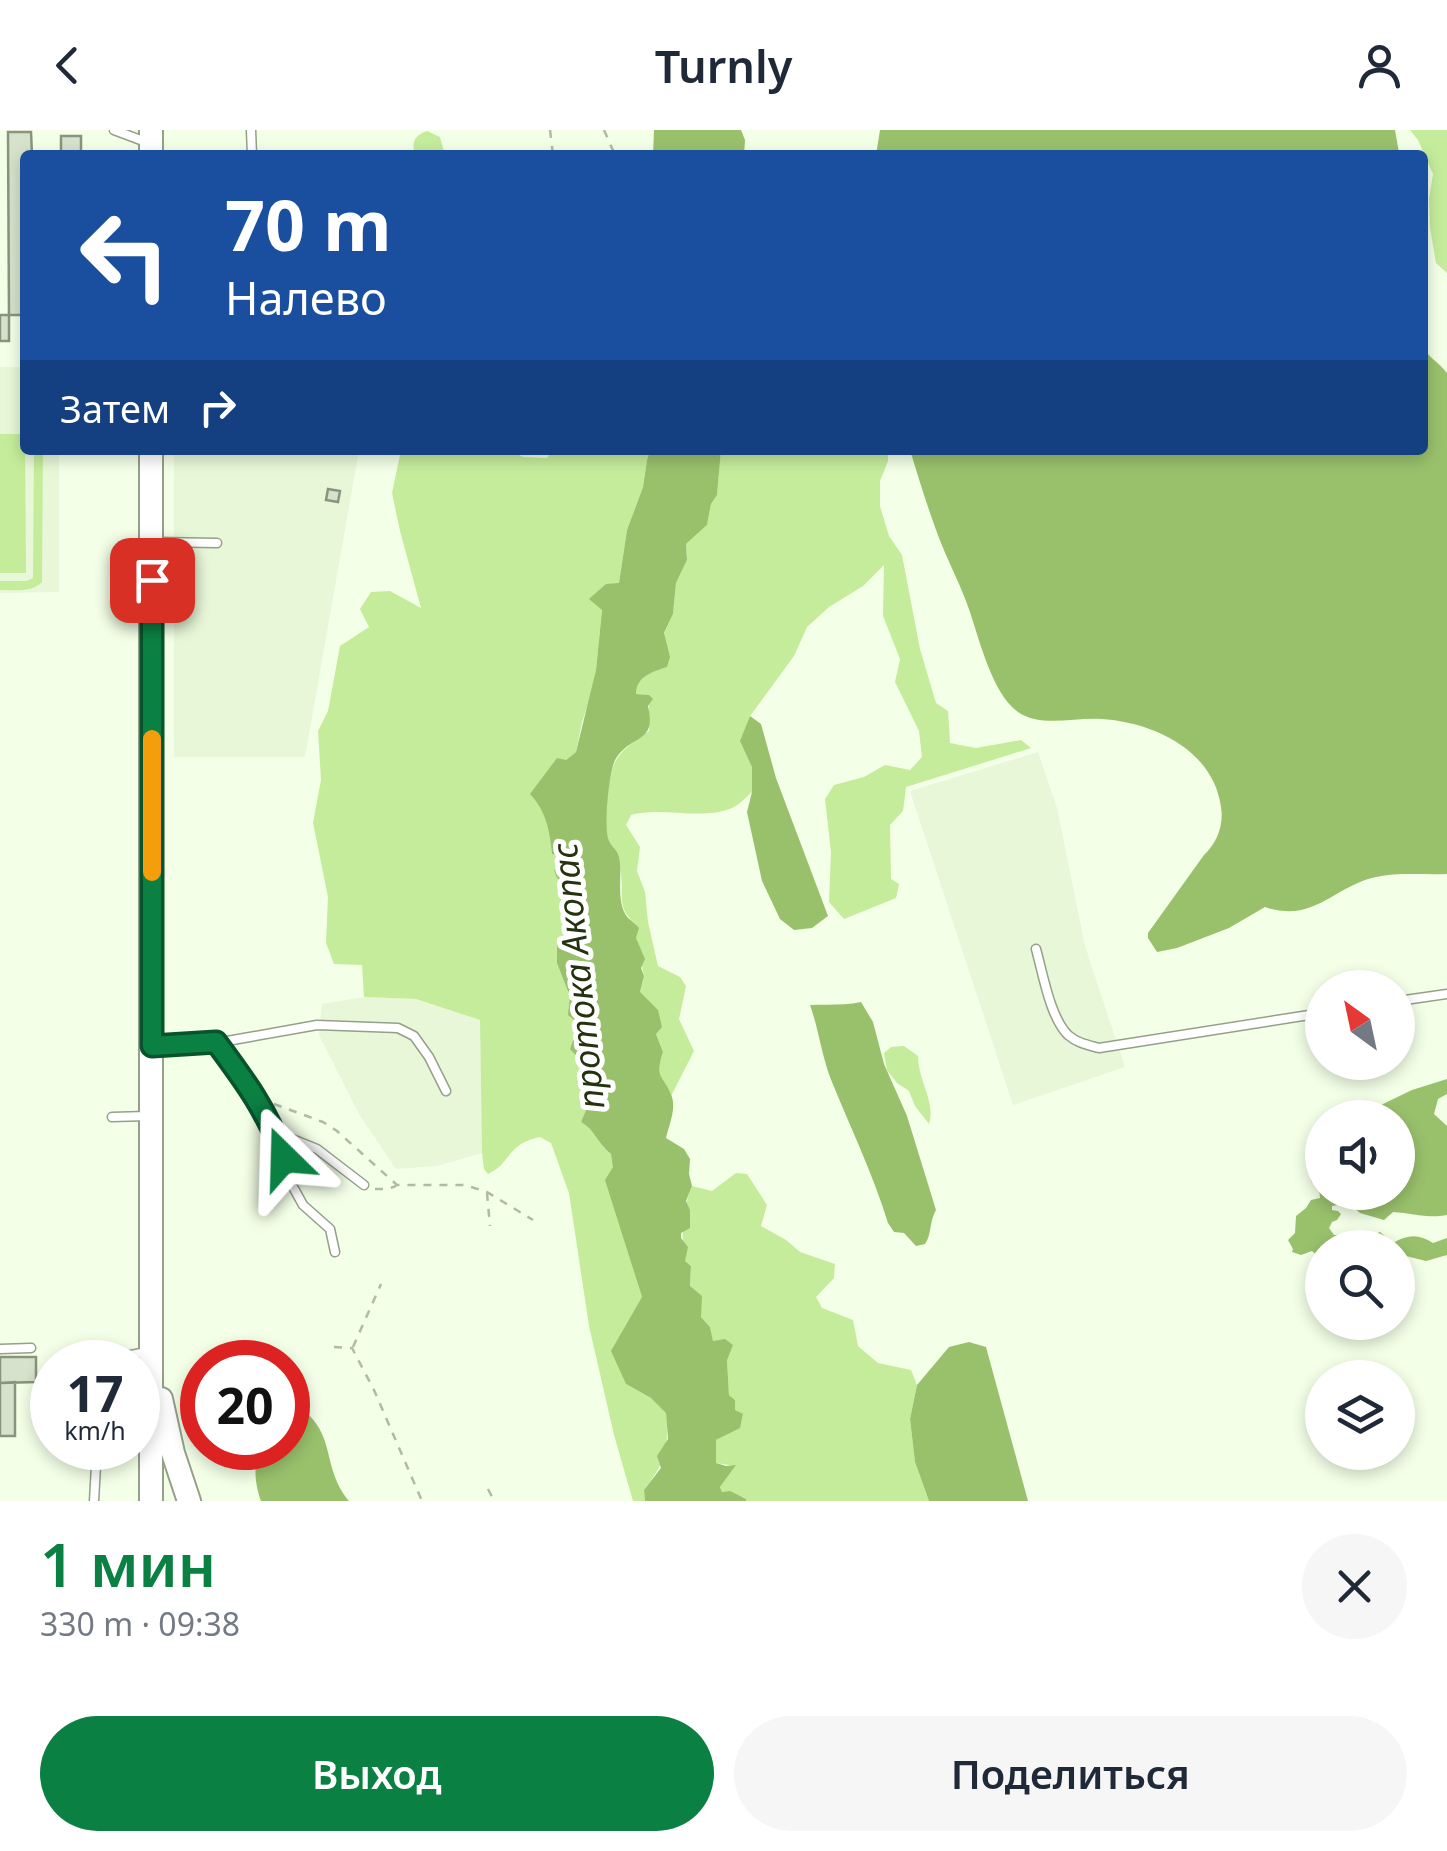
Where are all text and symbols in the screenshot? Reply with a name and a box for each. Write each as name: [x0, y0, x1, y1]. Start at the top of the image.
text: Turnly: [655, 35, 792, 96]
icon: back: [40, 38, 95, 93]
icon: person: [1352, 38, 1407, 93]
text: 70 m: [225, 176, 392, 272]
icon: left: [60, 190, 190, 320]
text: Налево: [225, 267, 387, 328]
icon: right: [190, 380, 245, 435]
text: Затем: [60, 382, 170, 434]
pin: [110, 538, 195, 623]
icon: arrive: [125, 553, 180, 608]
water label: протока Акопас: [540, 841, 614, 1111]
north arrow: [1305, 970, 1415, 1080]
map controls: [1305, 970, 1415, 1470]
button: sound: [1305, 1100, 1415, 1210]
position arrow: [232, 1106, 336, 1210]
button: search: [1305, 1230, 1415, 1340]
speed limit sign: 20: [180, 1340, 310, 1470]
text: 17: [66, 1359, 124, 1427]
button: layers: [1305, 1360, 1415, 1470]
text: km/h: [64, 1413, 126, 1447]
text: 1 мин: [40, 1523, 216, 1605]
button: close: [1302, 1534, 1407, 1639]
text: 330 m · 09:38: [40, 1602, 240, 1645]
button: Выход: [40, 1716, 714, 1831]
button: Поделиться: [734, 1716, 1407, 1831]

